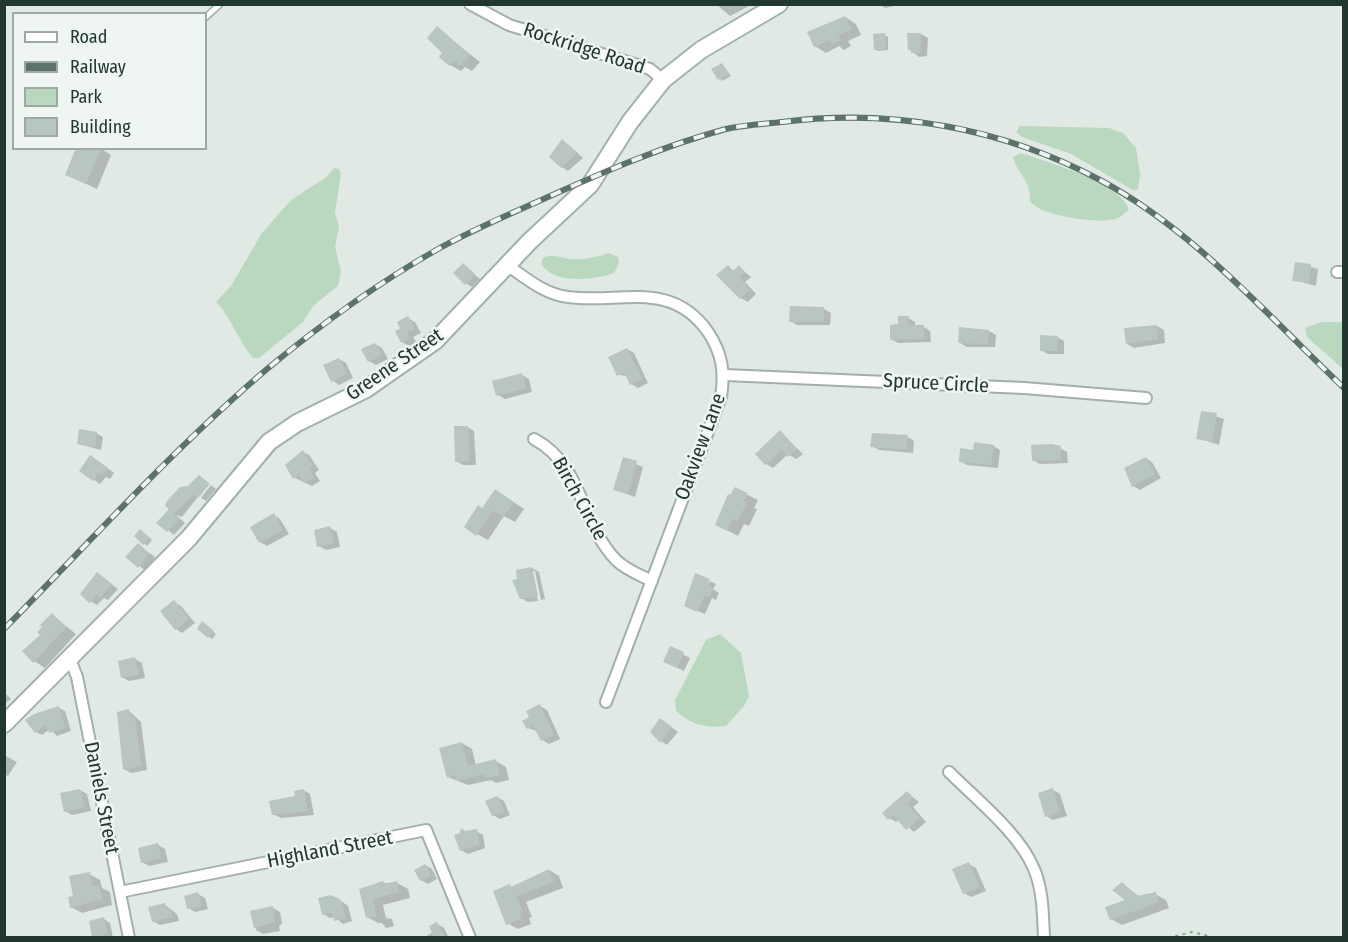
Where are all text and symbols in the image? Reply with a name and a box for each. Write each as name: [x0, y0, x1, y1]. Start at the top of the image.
legend: [12, 12, 207, 150]
street label: Rockridge Road: [520, 18, 648, 80]
text: Road: [70, 26, 107, 48]
text: Railway: [70, 56, 126, 78]
text: Park: [70, 86, 102, 108]
text: Building: [70, 116, 131, 138]
street label: Greene Street: [342, 324, 448, 406]
street label: Spruce Circle: [882, 369, 990, 399]
street label: Oakview Lane: [671, 390, 731, 504]
street label: Birch Circle: [546, 453, 612, 545]
street label: Daniels Street: [78, 740, 124, 856]
street label: Highland Street: [265, 826, 395, 874]

